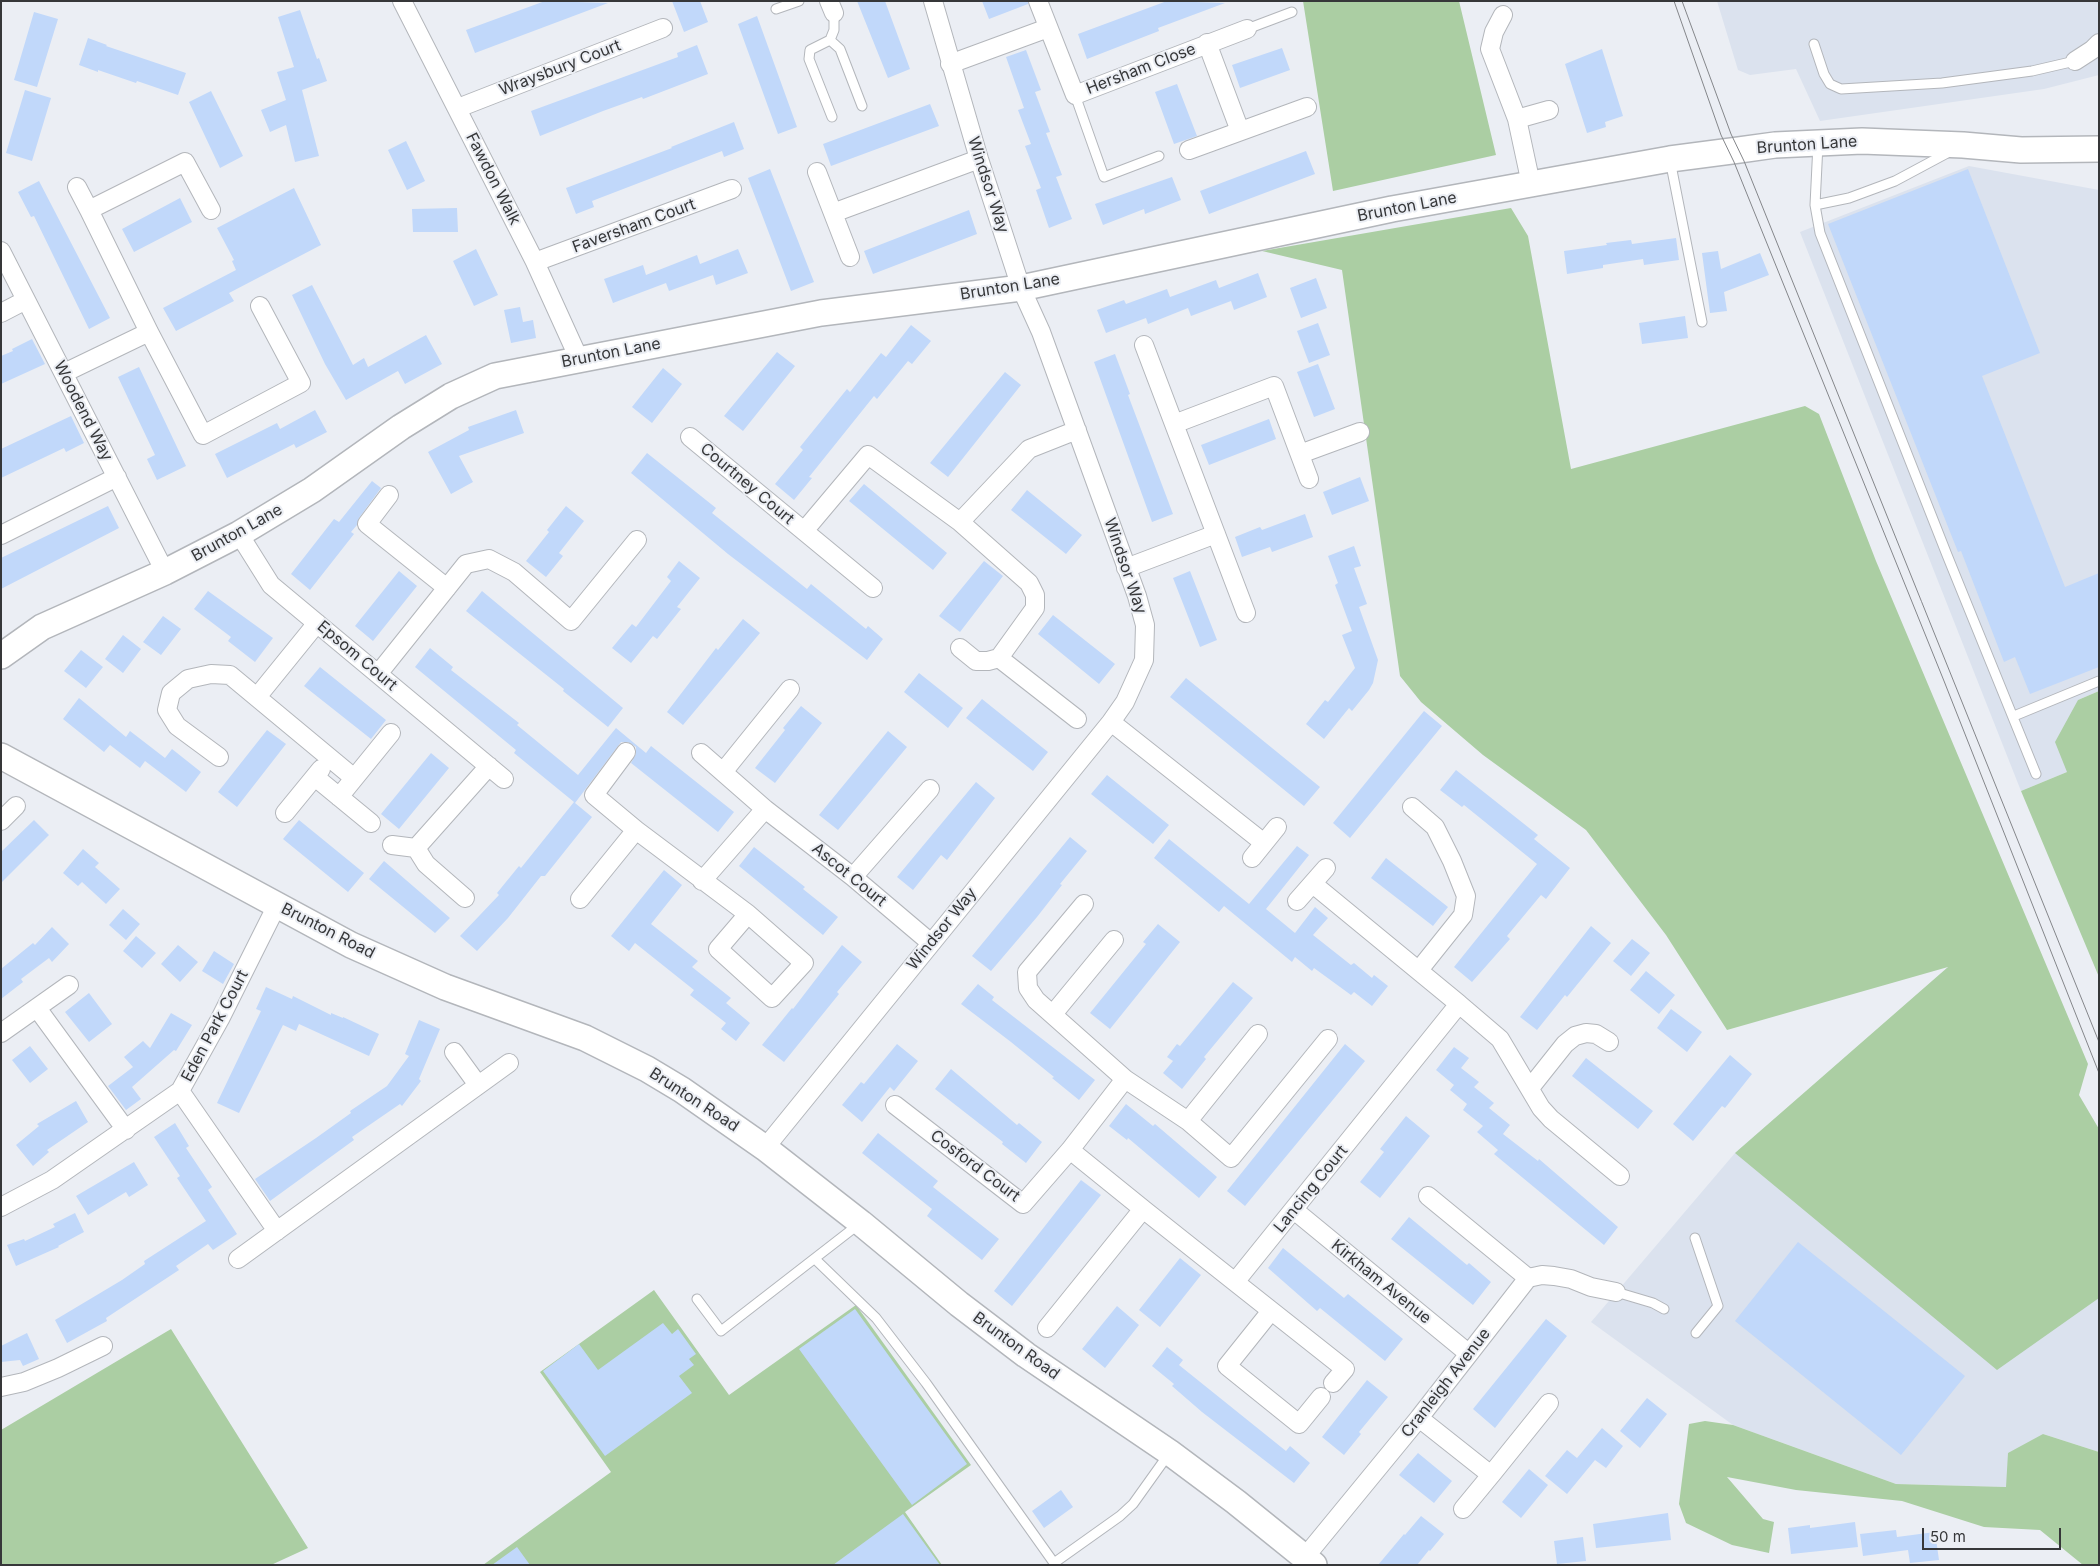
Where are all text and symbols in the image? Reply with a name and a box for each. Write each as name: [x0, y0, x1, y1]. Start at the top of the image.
street label: Wraysbury Court: [496, 36, 624, 100]
street label: Hersham Close: [1084, 39, 1198, 99]
street label: Fawdon Walk: [462, 130, 524, 228]
street label: Brunton Lane: [1756, 132, 1858, 158]
street label: Windsor Way: [963, 134, 1013, 236]
street label: Brunton Lane: [1356, 188, 1458, 226]
street label: Faversham Court: [570, 195, 698, 257]
street label: Brunton Lane: [959, 270, 1061, 304]
street label: Brunton Lane: [560, 334, 662, 372]
street label: Woodend Way: [50, 358, 116, 464]
street label: Courtney Court: [696, 439, 798, 529]
street label: Brunton Lane: [188, 500, 286, 566]
street label: Windsor Way: [1100, 516, 1150, 616]
street label: Epsom Court: [313, 617, 401, 695]
street label: Ascot Court: [808, 839, 890, 911]
street label: Windsor Way: [903, 884, 981, 974]
street label: Brunton Road: [278, 899, 378, 963]
street label: Eden Park Court: [177, 967, 253, 1085]
street label: Brunton Road: [646, 1064, 742, 1136]
street label: Cosford Court: [926, 1126, 1024, 1206]
street label: Lancing Court: [1270, 1142, 1352, 1236]
street label: Kirkham Avenue: [1327, 1236, 1435, 1328]
street label: Brunton Road: [969, 1308, 1063, 1384]
street label: Cranleigh Avenue: [1397, 1325, 1495, 1441]
scale bar: [1925, 1518, 2064, 1550]
text: 50 m: [1930, 1527, 1966, 1546]

